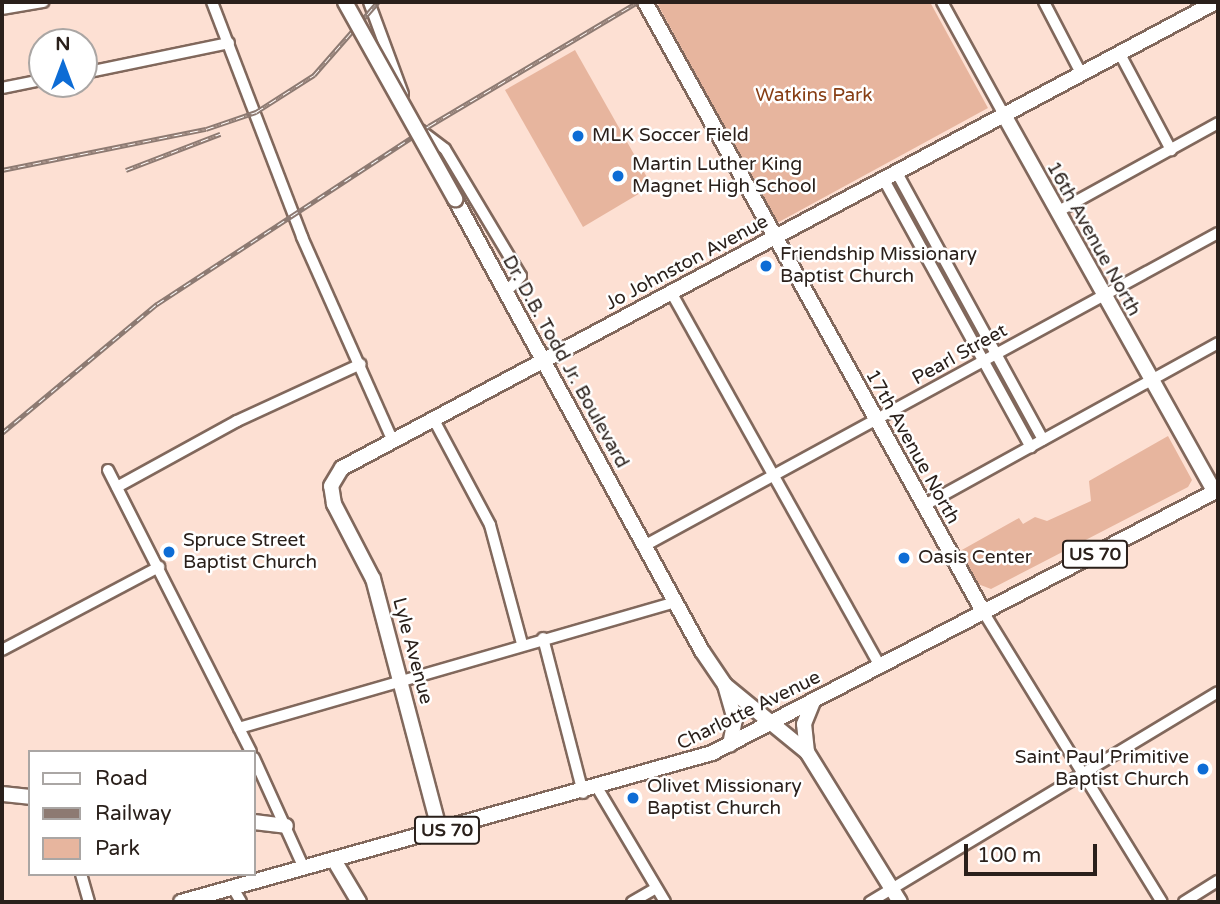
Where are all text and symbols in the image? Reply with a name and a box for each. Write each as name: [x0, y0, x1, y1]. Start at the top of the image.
north arrow: [28, 28, 98, 98]
text: N: [55, 33, 71, 55]
park label: Watkins Park: [755, 85, 873, 107]
place label: MLK Soccer Field: [592, 125, 749, 147]
marker: MLK Soccer Field: [570, 128, 586, 144]
place label: Martin Luther King Magnet High School: [632, 154, 816, 198]
street label: 16th Avenue North: [1041, 158, 1145, 320]
marker: Martin Luther King Magnet High School: [610, 168, 626, 184]
street label: Jo Johnston Avenue: [602, 210, 772, 316]
place label: Friendship Missionary Baptist Church: [780, 244, 977, 288]
street label: Dr. D.B. Todd Jr. Boulevard: [497, 252, 633, 472]
marker: Friendship Missionary Baptist Church: [758, 258, 774, 274]
street label: Pearl Street: [908, 320, 1012, 390]
street label: 17th Avenue North: [860, 366, 964, 528]
place label: Spruce Street Baptist Church: [183, 530, 317, 574]
road number: US 70: [1062, 540, 1128, 568]
marker: Spruce Street Baptist Church: [161, 544, 177, 560]
place label: Oasis Center: [918, 547, 1032, 569]
marker: Oasis Center: [896, 550, 912, 566]
street label: Lyle Avenue: [387, 595, 437, 707]
street label: Charlotte Avenue: [673, 666, 825, 756]
place label: Saint Paul Primitive Baptist Church: [1015, 747, 1189, 791]
legend: [28, 750, 256, 876]
marker: Saint Paul Primitive Baptist Church: [1195, 761, 1211, 777]
text: Road: [95, 766, 148, 791]
place label: Olivet Missionary Baptist Church: [647, 776, 802, 820]
marker: Olivet Missionary Baptist Church: [625, 790, 641, 806]
text: Railway: [95, 801, 172, 826]
road number: US 70: [414, 816, 480, 844]
scale bar: [968, 830, 1101, 874]
text: Park: [95, 836, 140, 861]
text: 100 m: [977, 843, 1041, 868]

